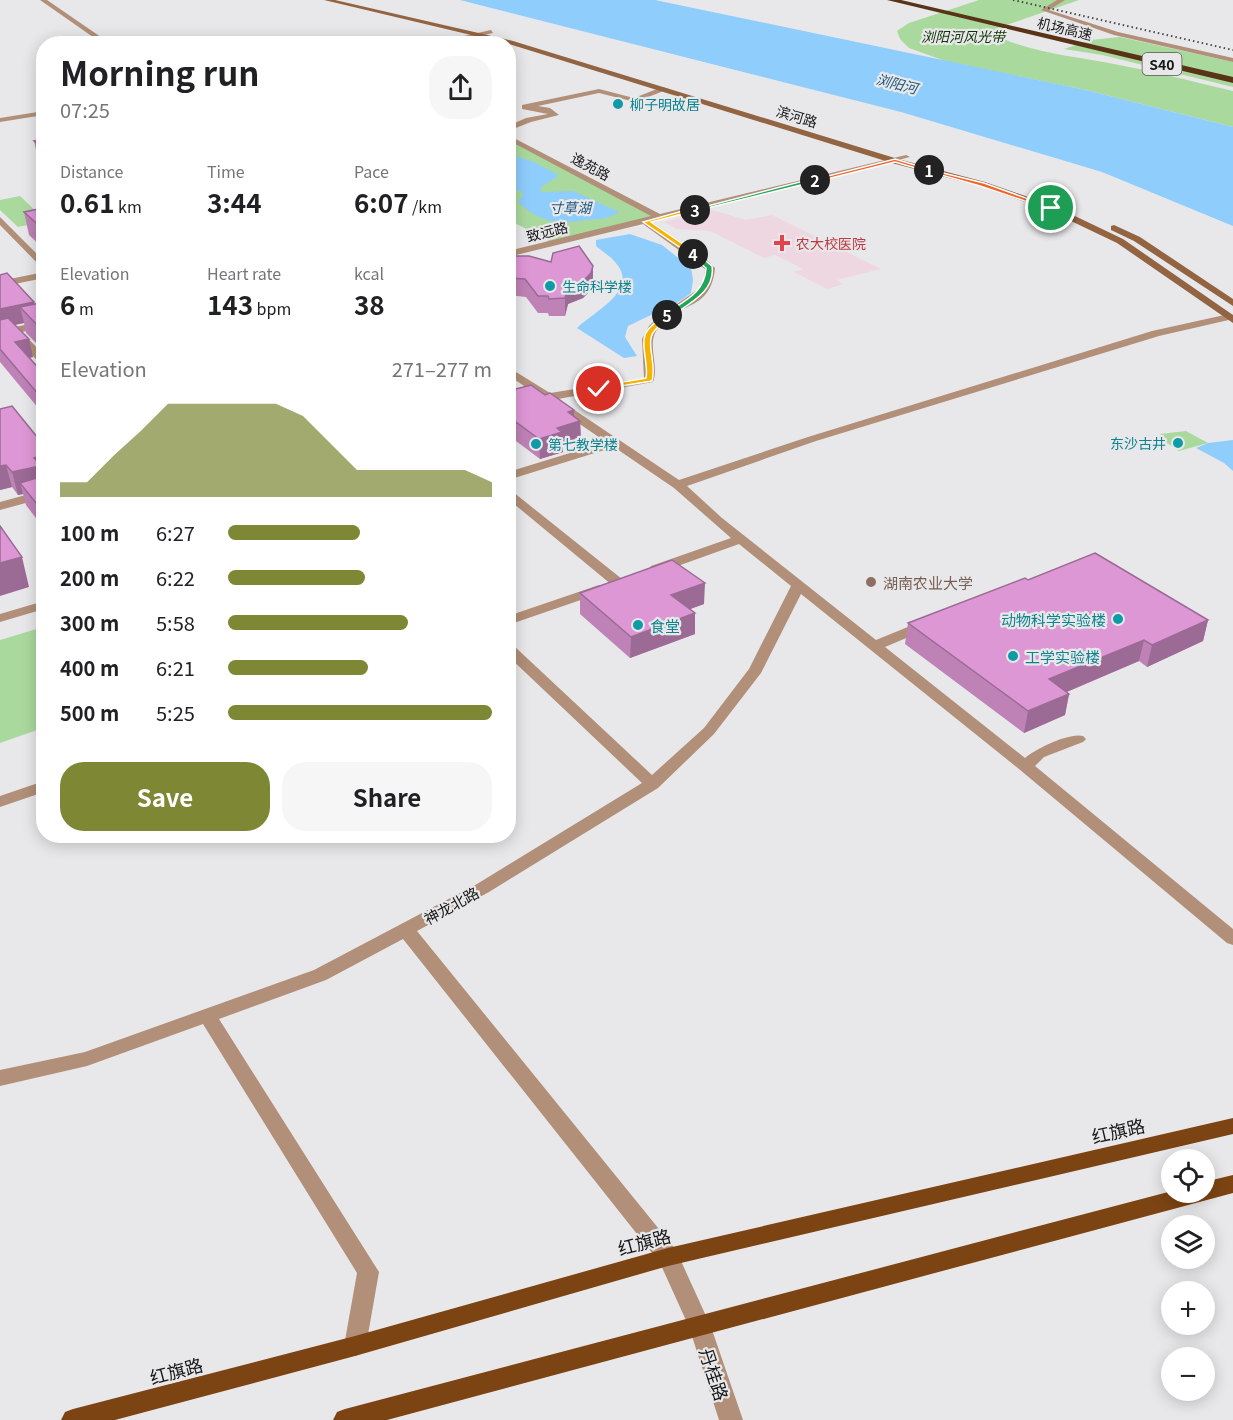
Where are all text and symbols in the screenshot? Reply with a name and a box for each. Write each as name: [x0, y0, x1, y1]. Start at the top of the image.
street label: 机场高速: [1035, 12, 1095, 44]
park label: 浏阳河风光带: [921, 26, 1007, 46]
text: Morning run: [60, 48, 259, 96]
road number: S40: [1142, 53, 1182, 75]
button: share: [429, 56, 492, 119]
water label: 浏阳河: [874, 68, 923, 99]
place label: 柳子明故居: [630, 94, 700, 114]
text: 07:25: [60, 95, 110, 124]
marker: 柳子明故居: [611, 97, 625, 111]
street label: 滨河路: [774, 100, 820, 132]
street label: 逸苑路: [568, 147, 614, 185]
pin: 1: [914, 155, 944, 185]
text: 1: [924, 158, 934, 182]
text: Distance: [60, 159, 123, 183]
text: Time: [207, 159, 245, 183]
text: Pace: [354, 159, 389, 183]
pin: 2: [800, 165, 830, 195]
text: 2: [810, 168, 820, 192]
pin: [1025, 182, 1076, 233]
text: 0.61: [60, 183, 114, 220]
text: 3:44: [207, 183, 261, 220]
text: 6:07: [354, 183, 408, 220]
icon: arrive: [1034, 191, 1067, 224]
text: km: [114, 194, 142, 218]
text: /km: [408, 194, 442, 218]
pin: 3: [680, 195, 710, 225]
water label: 寸草湖: [549, 197, 593, 217]
text: 3: [690, 198, 700, 222]
street label: 致远路: [524, 216, 570, 246]
place label: 农大校医院: [796, 233, 866, 253]
marker: 农大校医院: [773, 234, 791, 252]
pin: 4: [678, 239, 708, 269]
text: 4: [688, 242, 698, 266]
text: Elevation: [60, 261, 129, 285]
text: Heart rate: [207, 261, 281, 285]
text: kcal: [354, 261, 384, 285]
place label: 生命科学楼: [562, 276, 632, 296]
marker: 生命科学楼: [543, 279, 557, 293]
text: 6: [60, 285, 75, 322]
text: 143: [207, 285, 253, 322]
text: 38: [354, 285, 385, 322]
text: m: [75, 296, 94, 320]
text: bpm: [253, 296, 291, 320]
pin: 5: [652, 300, 682, 330]
text: 5: [662, 303, 672, 327]
text: Elevation: [60, 354, 147, 383]
text: 271–277 m: [392, 354, 492, 383]
pin: [573, 363, 624, 414]
icon: check: [582, 372, 615, 405]
place label: 东沙古井: [1110, 433, 1166, 453]
place label: 第七教学楼: [548, 434, 618, 454]
marker: 东沙古井: [1171, 436, 1185, 450]
marker: 第七教学楼: [529, 437, 543, 451]
text: 100 m: [60, 518, 119, 547]
text: 6:27: [156, 518, 195, 547]
text: 200 m: [60, 563, 119, 592]
text: 6:22: [156, 563, 195, 592]
place label: 湖南农业大学: [883, 572, 973, 593]
marker: 湖南农业大学: [864, 575, 878, 589]
text: 300 m: [60, 608, 119, 637]
text: 5:58: [156, 608, 195, 637]
place label: 动物科学实验楼: [1001, 609, 1106, 630]
marker: 动物科学实验楼: [1111, 612, 1125, 626]
place label: 食堂: [650, 615, 680, 636]
marker: 食堂: [631, 618, 645, 632]
place label: 工学实验楼: [1025, 646, 1100, 667]
marker: 工学实验楼: [1006, 649, 1020, 663]
text: 400 m: [60, 653, 119, 682]
text: 6:21: [156, 653, 195, 682]
text: 500 m: [60, 698, 119, 727]
text: 5:25: [156, 698, 195, 727]
button: Save: [60, 762, 270, 831]
button: Share: [282, 762, 492, 831]
street label: 神龙北路: [420, 881, 482, 929]
street label: 红旗路: [1089, 1111, 1147, 1149]
map controls: [1161, 1149, 1215, 1401]
button: locate: [1161, 1149, 1215, 1203]
button: layers: [1161, 1215, 1215, 1269]
street label: 红旗路: [615, 1221, 673, 1261]
button: +: [1161, 1281, 1215, 1335]
street label: 丹桂路: [694, 1344, 736, 1404]
button: −: [1161, 1347, 1215, 1401]
street label: 红旗路: [147, 1350, 205, 1390]

